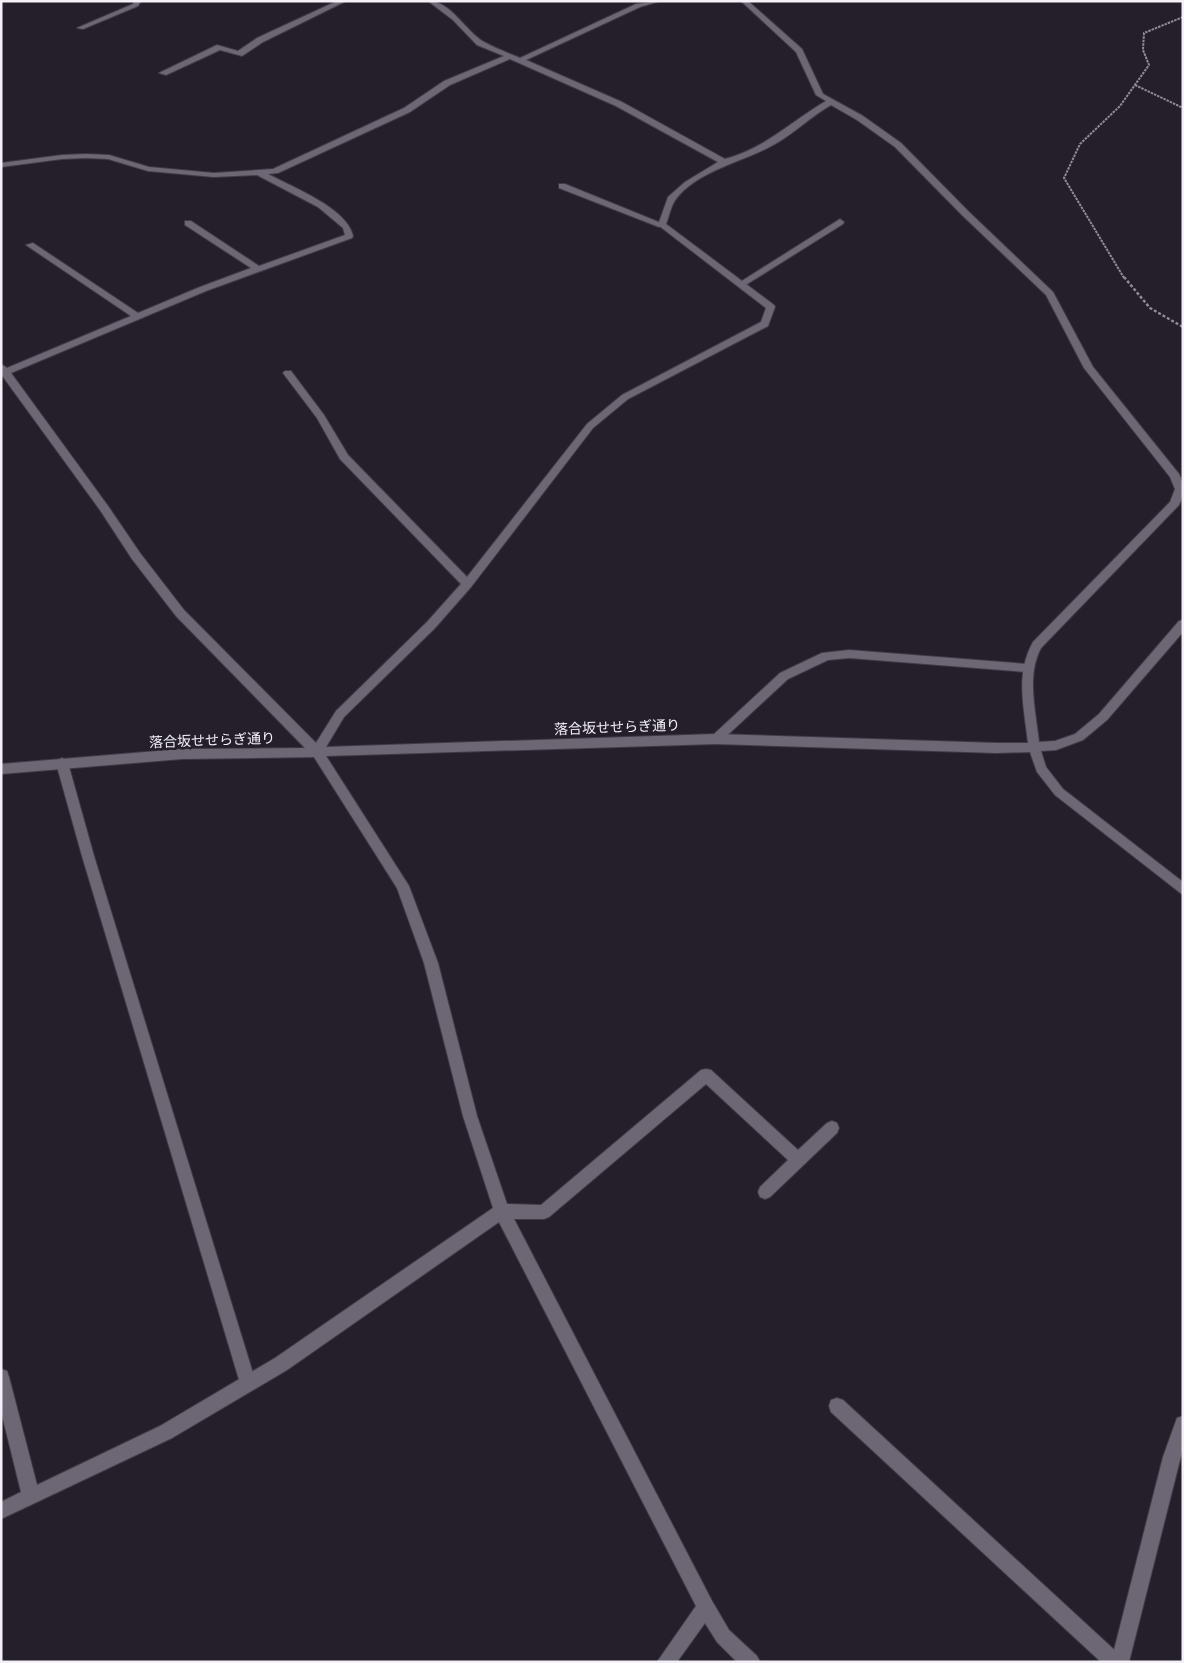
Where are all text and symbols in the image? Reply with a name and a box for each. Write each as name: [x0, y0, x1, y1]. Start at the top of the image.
street label: 落合坂せせらぎ通り: [554, 715, 680, 738]
street label: 落合坂せせらぎ通り: [149, 728, 275, 751]

